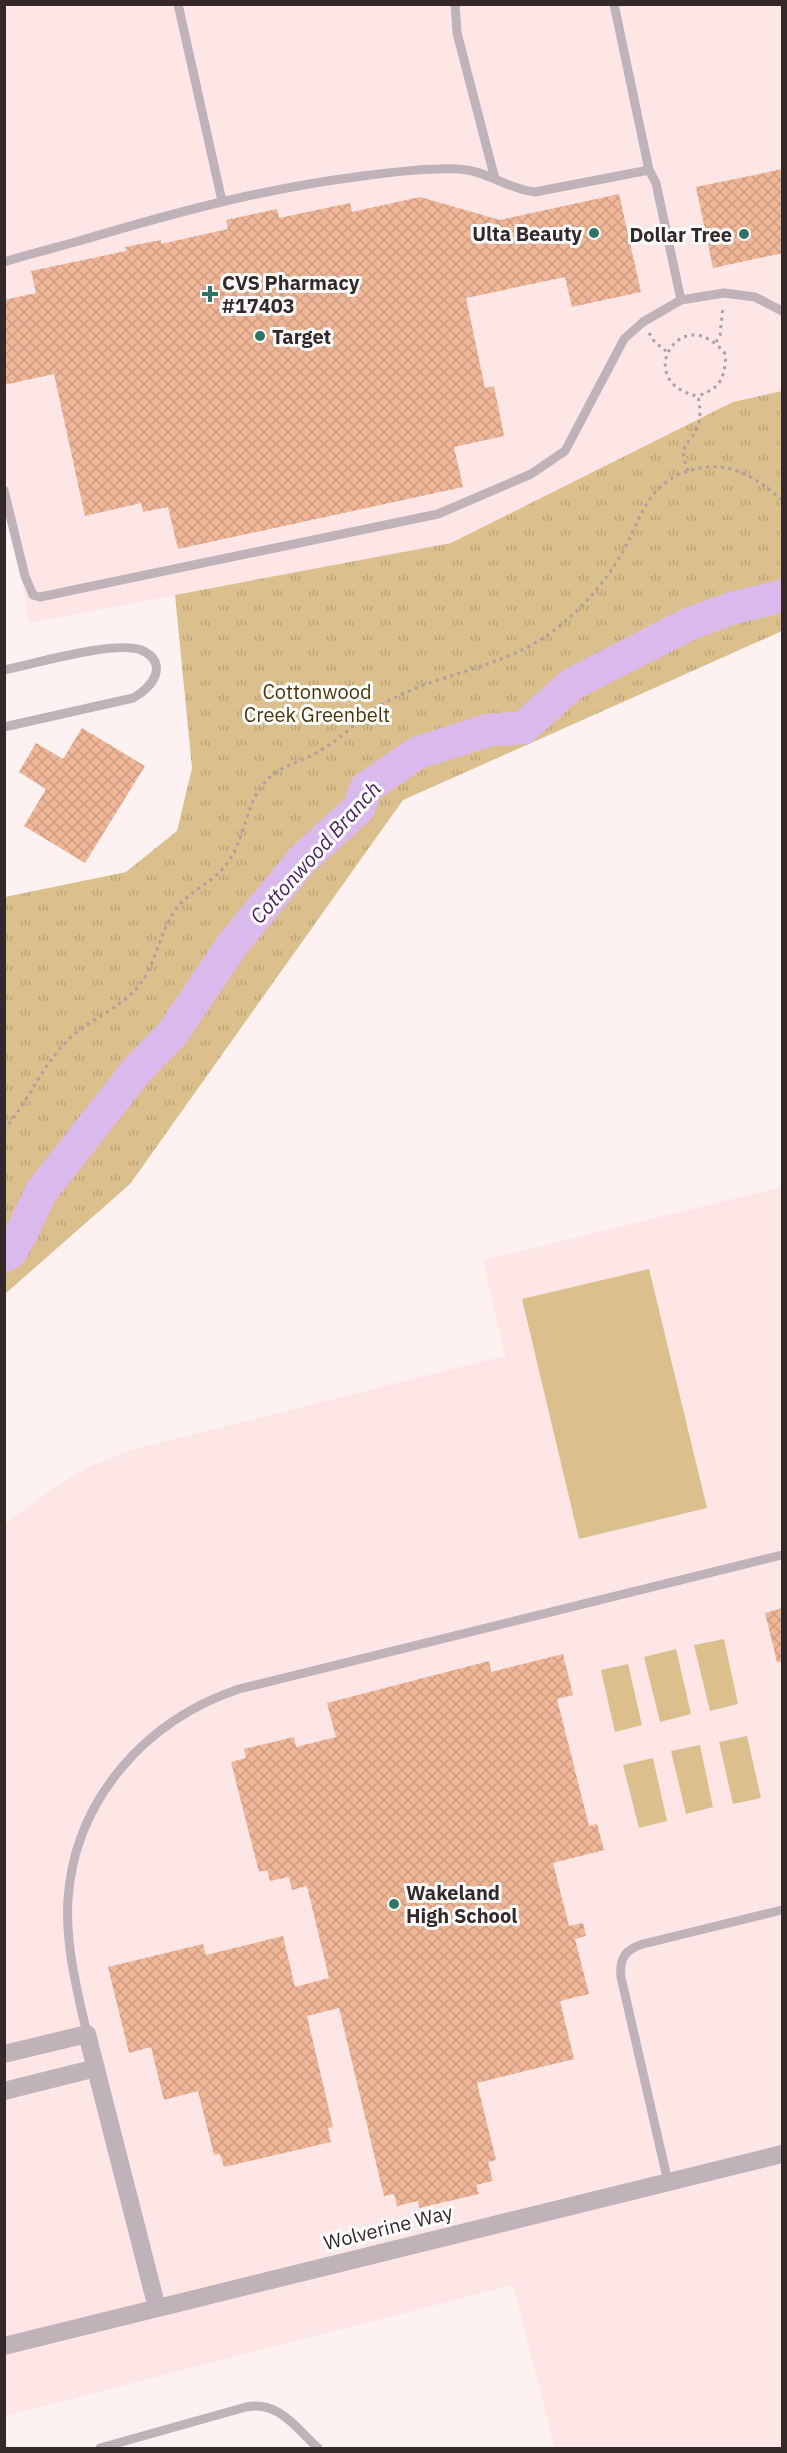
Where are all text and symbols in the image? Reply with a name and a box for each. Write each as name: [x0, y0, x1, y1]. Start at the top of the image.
place label: Ulta Beauty: [472, 220, 582, 247]
place label: Dollar Tree: [629, 221, 732, 248]
marker: Ulta Beauty: [587, 226, 601, 240]
marker: Dollar Tree: [737, 227, 751, 241]
place label: CVS Pharmacy #17403: [222, 269, 360, 319]
marker: CVS Pharmacy #17403: [203, 287, 217, 301]
place label: Target: [272, 323, 331, 350]
marker: Target: [253, 329, 267, 343]
park label: Cottonwood Creek Greenbelt: [244, 678, 390, 728]
water label: Cottonwood Branch: [243, 775, 387, 929]
place label: Wakeland High School: [406, 1879, 517, 1929]
marker: Wakeland High School: [387, 1897, 401, 1911]
street label: Wolverine Way: [321, 2198, 455, 2256]

